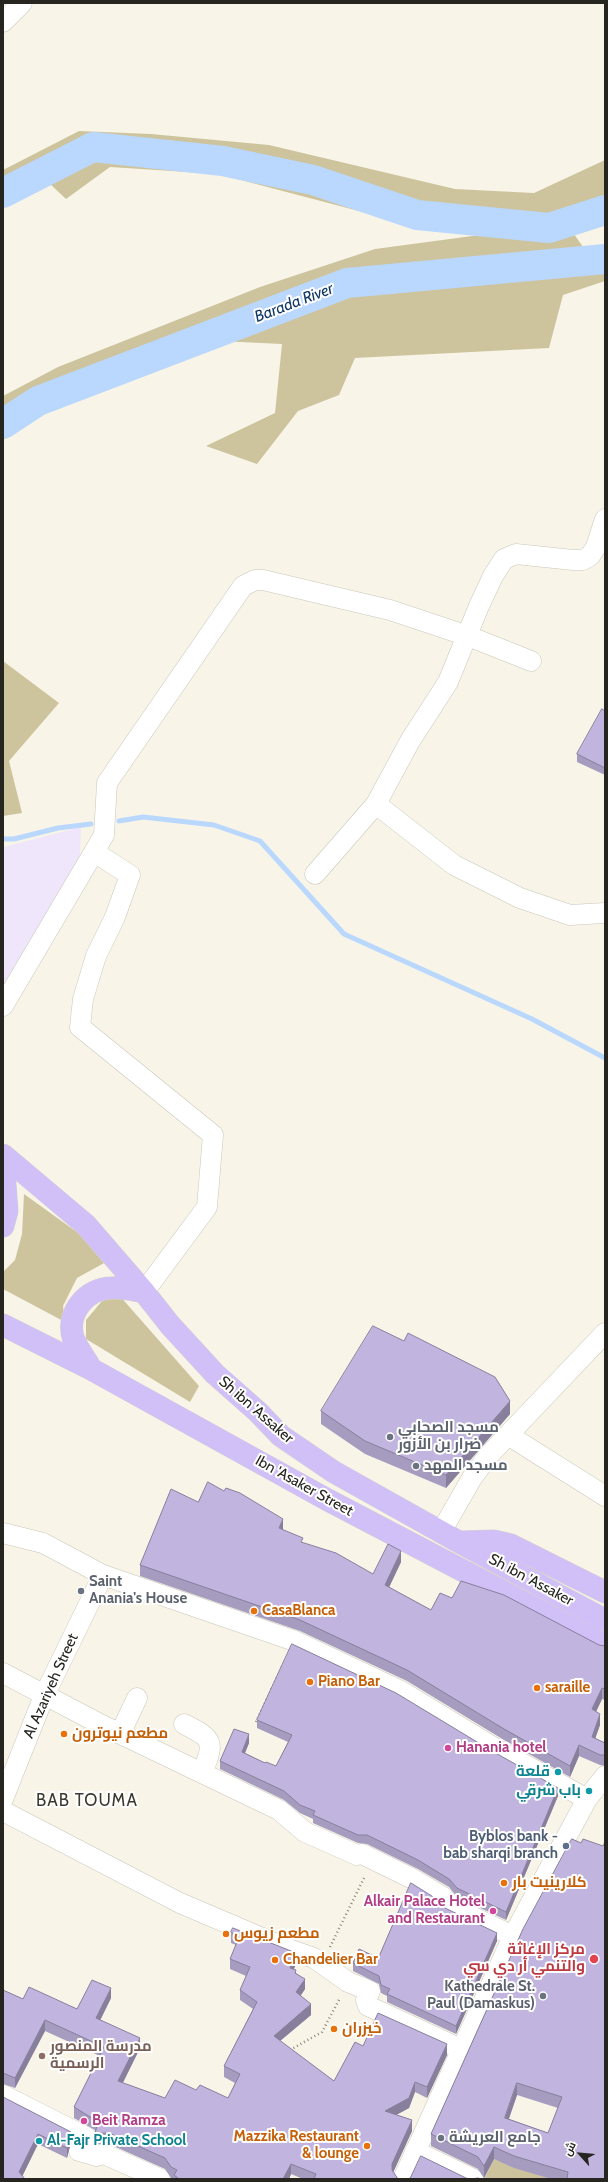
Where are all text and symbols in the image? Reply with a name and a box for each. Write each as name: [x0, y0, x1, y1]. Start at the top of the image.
water label: Barada River: [252, 279, 336, 327]
street label: Sh ibn 'Assaker: [215, 1373, 297, 1447]
place label: مسجد الصحابي ضرار بن الأزور: [398, 1419, 499, 1454]
marker: مسجد الصحابي ضرار بن الأزور: [385, 1432, 395, 1442]
street label: Ibn 'Asaker Street: [252, 1452, 356, 1520]
place label: مسجد المهد: [424, 1457, 508, 1475]
marker: مسجد المهد: [411, 1461, 421, 1471]
street label: Sh ibn 'Assaker: [486, 1550, 576, 1610]
place label: Saint Anania's House: [89, 1573, 187, 1608]
marker: Saint Anania's House: [76, 1586, 86, 1596]
place label: CasaBlanca: [262, 1602, 335, 1620]
marker: CasaBlanca: [249, 1606, 259, 1616]
street label: Al Azariyeh Street: [20, 1631, 82, 1741]
place label: Piano Bar: [318, 1673, 380, 1691]
marker: Piano Bar: [305, 1677, 315, 1687]
place label: saraille: [545, 1679, 590, 1697]
marker: saraille: [532, 1683, 542, 1693]
place label: مطعم نيوترون: [72, 1725, 168, 1743]
marker: مطعم نيوترون: [59, 1729, 69, 1739]
place label: Hanania hotel: [456, 1739, 546, 1757]
marker: Hanania hotel: [443, 1743, 453, 1753]
place label: قلعة: [516, 1763, 550, 1781]
marker: قلعة: [553, 1767, 563, 1777]
place label: باب شرقي: [516, 1782, 581, 1800]
marker: باب شرقي: [584, 1786, 594, 1796]
district label: BAB TOUMA: [36, 1791, 138, 1811]
place label: Byblos bank - bab sharqi branch: [443, 1828, 558, 1863]
marker: Byblos bank - bab sharqi branch: [561, 1841, 571, 1851]
place label: كلارينيت بار: [512, 1874, 587, 1892]
marker: كلارينيت بار: [499, 1878, 509, 1888]
place label: Alkair Palace Hotel and Restaurant: [364, 1893, 485, 1928]
marker: Alkair Palace Hotel and Restaurant: [488, 1906, 498, 1916]
place label: مطعم زيوس: [234, 1925, 320, 1943]
marker: مطعم زيوس: [221, 1929, 231, 1939]
place label: مركز الإغاثة والتنمي أر دي سي: [463, 1941, 585, 1976]
place label: Chandelier Bar: [283, 1951, 378, 1969]
marker: مركز الإغاثة والتنمي أر دي سي: [588, 1953, 600, 1965]
marker: Chandelier Bar: [270, 1955, 280, 1965]
place label: Kathedrale St. Paul (Damaskus): [427, 1978, 535, 2013]
marker: Kathedrale St. Paul (Damaskus): [538, 1991, 548, 2001]
place label: خيزران: [342, 2020, 382, 2038]
marker: خيزران: [329, 2024, 339, 2034]
place label: مدرسة المنصور الرسمية: [50, 2038, 152, 2073]
marker: مدرسة المنصور الرسمية: [37, 2051, 47, 2061]
place label: Beit Ramza: [92, 2112, 166, 2130]
marker: Beit Ramza: [79, 2116, 89, 2126]
place label: Mazzika Restaurant & lounge: [234, 2128, 359, 2163]
place label: جامع العريشة: [449, 2129, 541, 2147]
place label: Al-Fajr Private School: [47, 2132, 186, 2150]
marker: جامع العريشة: [436, 2133, 446, 2143]
north arrow: [560, 2134, 600, 2174]
marker: Al-Fajr Private School: [34, 2136, 44, 2146]
text: ش: [560, 2139, 579, 2158]
marker: Mazzika Restaurant & lounge: [362, 2141, 372, 2151]

